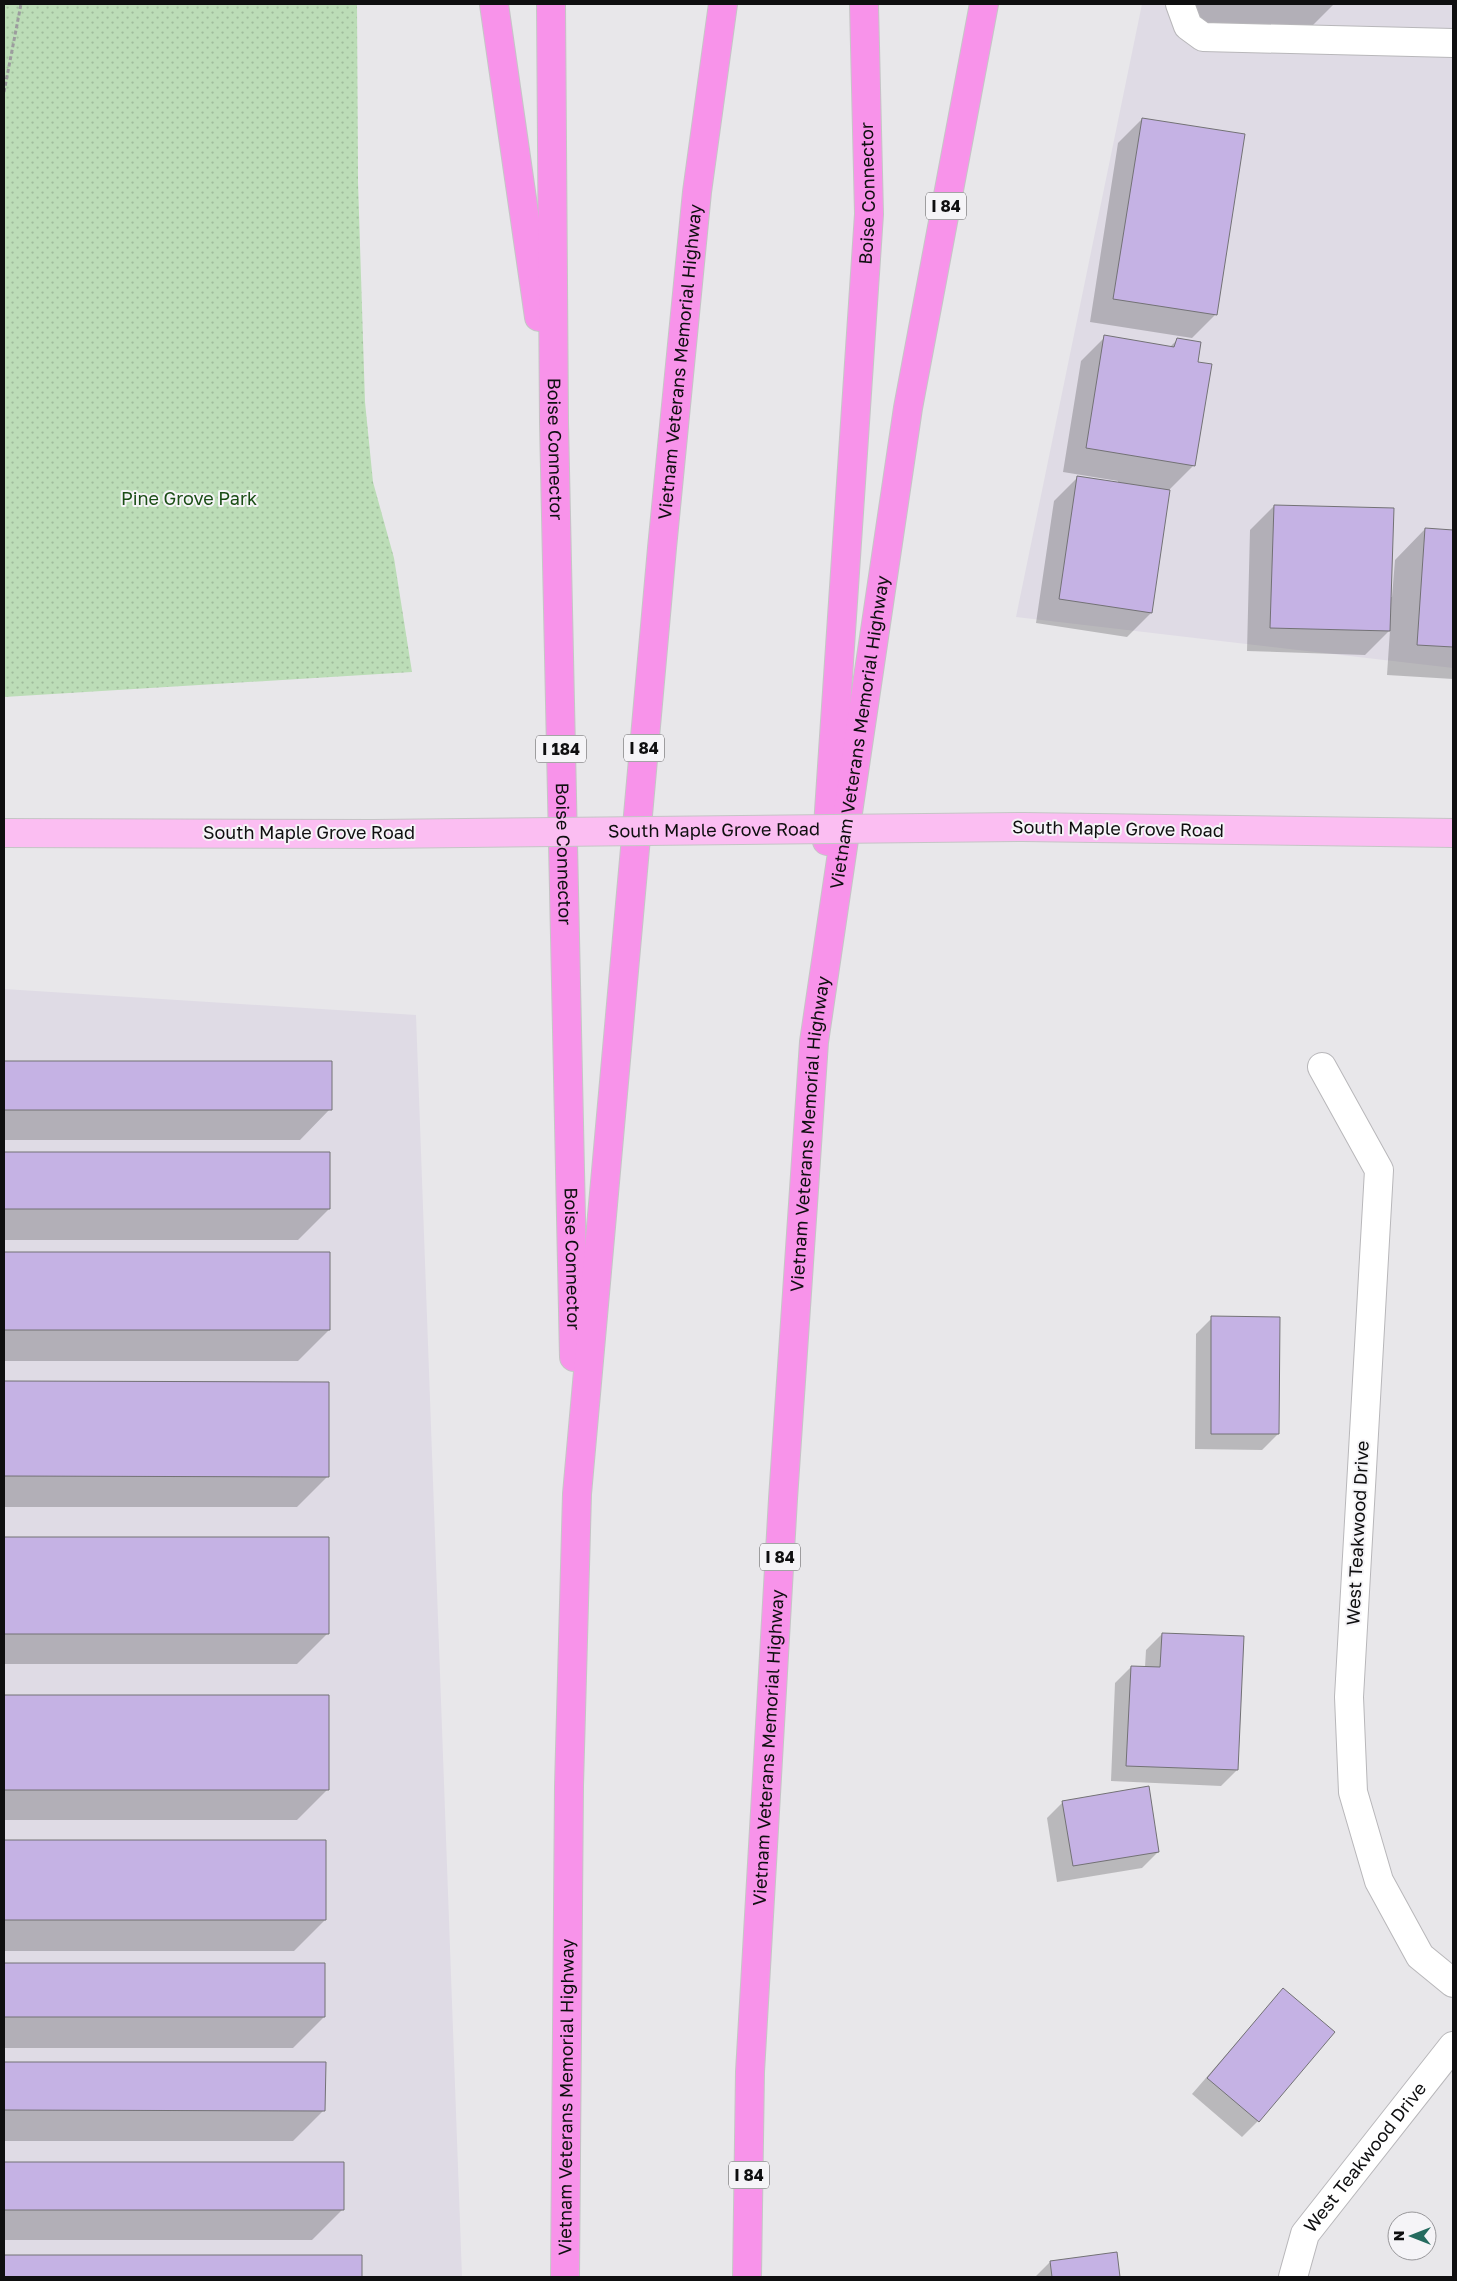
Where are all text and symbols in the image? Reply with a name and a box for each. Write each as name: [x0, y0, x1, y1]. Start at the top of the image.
street label: Boise Connector: [854, 122, 879, 265]
road number: I 84: [926, 192, 966, 220]
street label: Vietnam Veterans Memorial Highway: [653, 203, 706, 521]
street label: Boise Connector: [544, 378, 568, 521]
park label: Pine Grove Park: [121, 487, 257, 509]
street label: Vietnam Veterans Memorial Highway: [825, 574, 893, 891]
road number: I 84: [624, 734, 664, 761]
road number: I 184: [536, 736, 586, 762]
street label: Boise Connector: [552, 782, 577, 925]
street label: South Maple Grove Road: [1012, 815, 1224, 841]
street label: South Maple Grove Road: [608, 817, 820, 841]
street label: South Maple Grove Road: [203, 821, 415, 843]
street label: Vietnam Veterans Memorial Highway: [785, 974, 834, 1293]
street label: Boise Connector: [560, 1187, 585, 1330]
street label: West Teakwood Drive: [1341, 1440, 1373, 1626]
road number: I 84: [760, 1544, 800, 1570]
street label: Vietnam Veterans Memorial Highway: [748, 1589, 788, 1906]
street label: Vietnam Veterans Memorial Highway: [553, 1938, 578, 2256]
street label: West Teakwood Drive: [1299, 2077, 1430, 2236]
road number: I 84: [729, 2162, 769, 2188]
north arrow: [1387, 2211, 1437, 2261]
text: N: [1390, 2231, 1407, 2241]

